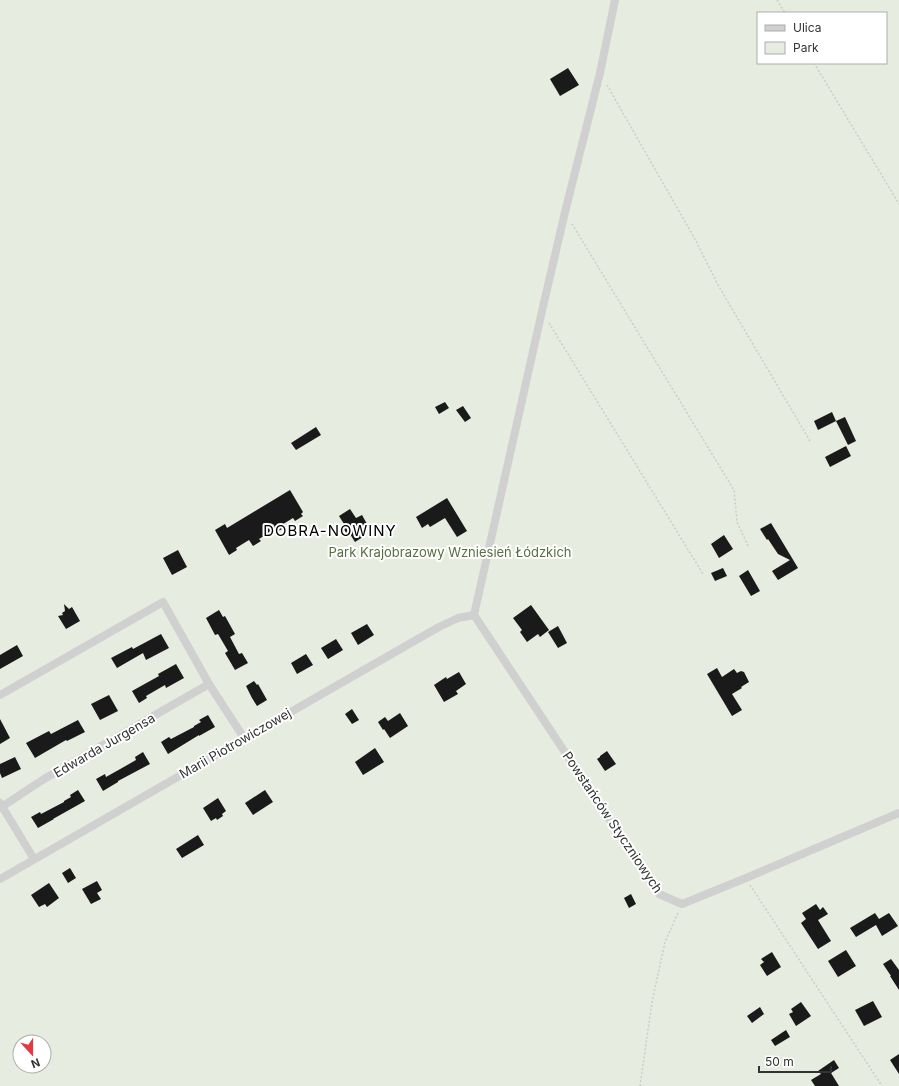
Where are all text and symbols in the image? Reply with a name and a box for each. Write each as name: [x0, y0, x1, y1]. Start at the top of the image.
legend: [757, 12, 887, 64]
text: Ulica: [793, 20, 821, 35]
text: Park: [793, 40, 819, 55]
district label: DOBRA-NOWINY: [263, 521, 397, 540]
park label: Park Krajobrazowy Wzniesień Łódzkich: [328, 544, 572, 560]
street label: Marii Piotrowiczowej: [176, 704, 294, 782]
street label: Edwarda Jurgensa: [50, 709, 158, 781]
street label: Powstańców Styczniowych: [560, 748, 666, 896]
north arrow: [12, 1034, 52, 1074]
scale bar: [759, 1048, 831, 1074]
text: 50 m: [765, 1054, 794, 1069]
text: N: [29, 1055, 42, 1071]

